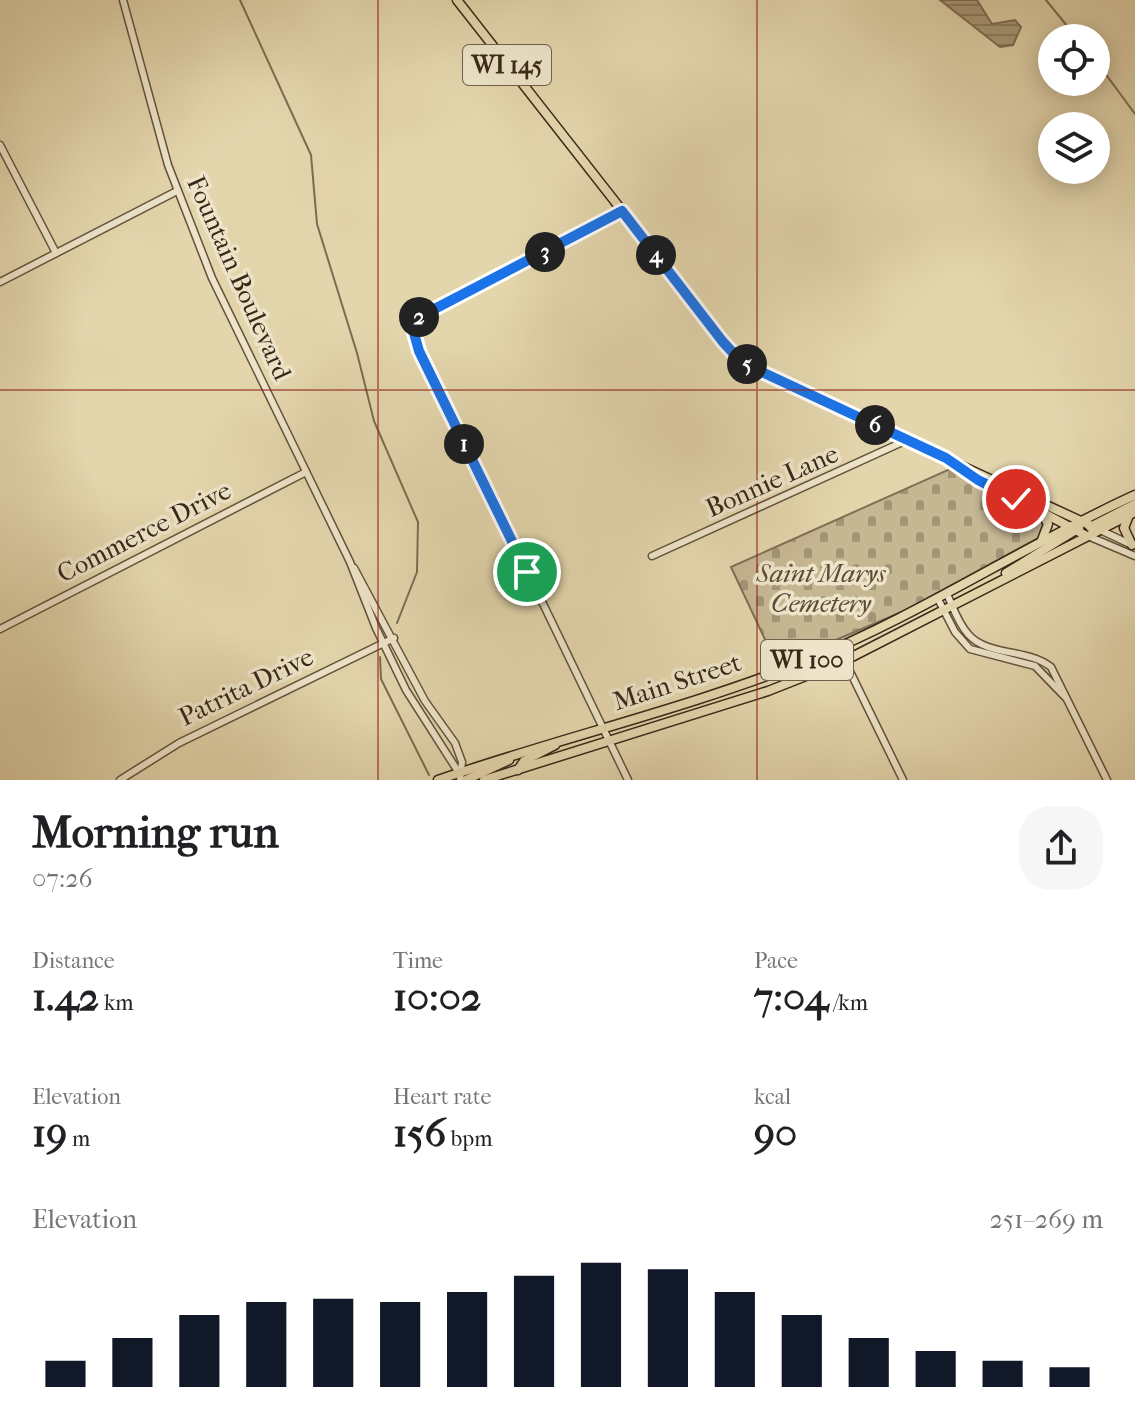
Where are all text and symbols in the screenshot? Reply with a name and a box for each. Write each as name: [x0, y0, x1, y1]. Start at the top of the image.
map controls: [1038, 24, 1110, 184]
button: locate: [1038, 24, 1110, 96]
road number: WI 145: [463, 45, 551, 85]
button: layers: [1038, 112, 1110, 184]
street label: Fountain Boulevard: [180, 171, 298, 386]
pin: 3: [525, 232, 565, 272]
pin: 4: [636, 235, 676, 275]
text: 3: [540, 239, 550, 265]
text: 4: [650, 242, 663, 268]
pin: 2: [399, 297, 439, 337]
text: 2: [413, 304, 425, 330]
pin: 5: [727, 344, 767, 384]
text: 5: [742, 351, 752, 377]
pin: 6: [855, 405, 895, 445]
text: 6: [869, 412, 881, 438]
pin: 1: [444, 424, 484, 464]
text: 1: [460, 431, 468, 457]
street label: Bonnie Lane: [701, 438, 843, 524]
pin: [982, 465, 1050, 533]
street label: Commerce Drive: [52, 475, 236, 589]
icon: check: [994, 477, 1038, 521]
pin: [493, 538, 561, 606]
icon: arrive: [505, 550, 549, 594]
park label: Saint Marys Cemetery: [756, 558, 886, 619]
road number: WI 100: [761, 640, 853, 680]
street label: Patrita Drive: [174, 641, 318, 733]
street label: Main Street: [609, 647, 746, 717]
button: share: [1019, 806, 1103, 890]
text: Morning run: [32, 807, 279, 858]
text: 07:26: [32, 863, 93, 894]
text: Distance: [32, 948, 115, 974]
text: Time: [393, 948, 443, 974]
text: Pace: [754, 948, 798, 974]
text: 1.42: [32, 974, 99, 1020]
text: 10:02: [393, 974, 481, 1020]
text: 7:04: [754, 974, 828, 1020]
text: km: [99, 990, 134, 1016]
text: /km: [828, 990, 868, 1016]
text: Elevation: [32, 1084, 121, 1110]
text: Heart rate: [393, 1084, 492, 1110]
text: kcal: [754, 1084, 791, 1110]
text: 19: [32, 1110, 67, 1156]
text: 156: [393, 1110, 446, 1156]
text: 90: [754, 1110, 797, 1156]
text: m: [67, 1126, 90, 1152]
text: bpm: [446, 1126, 492, 1152]
text: Elevation: [32, 1204, 137, 1235]
text: 251–269 m: [990, 1204, 1103, 1235]

